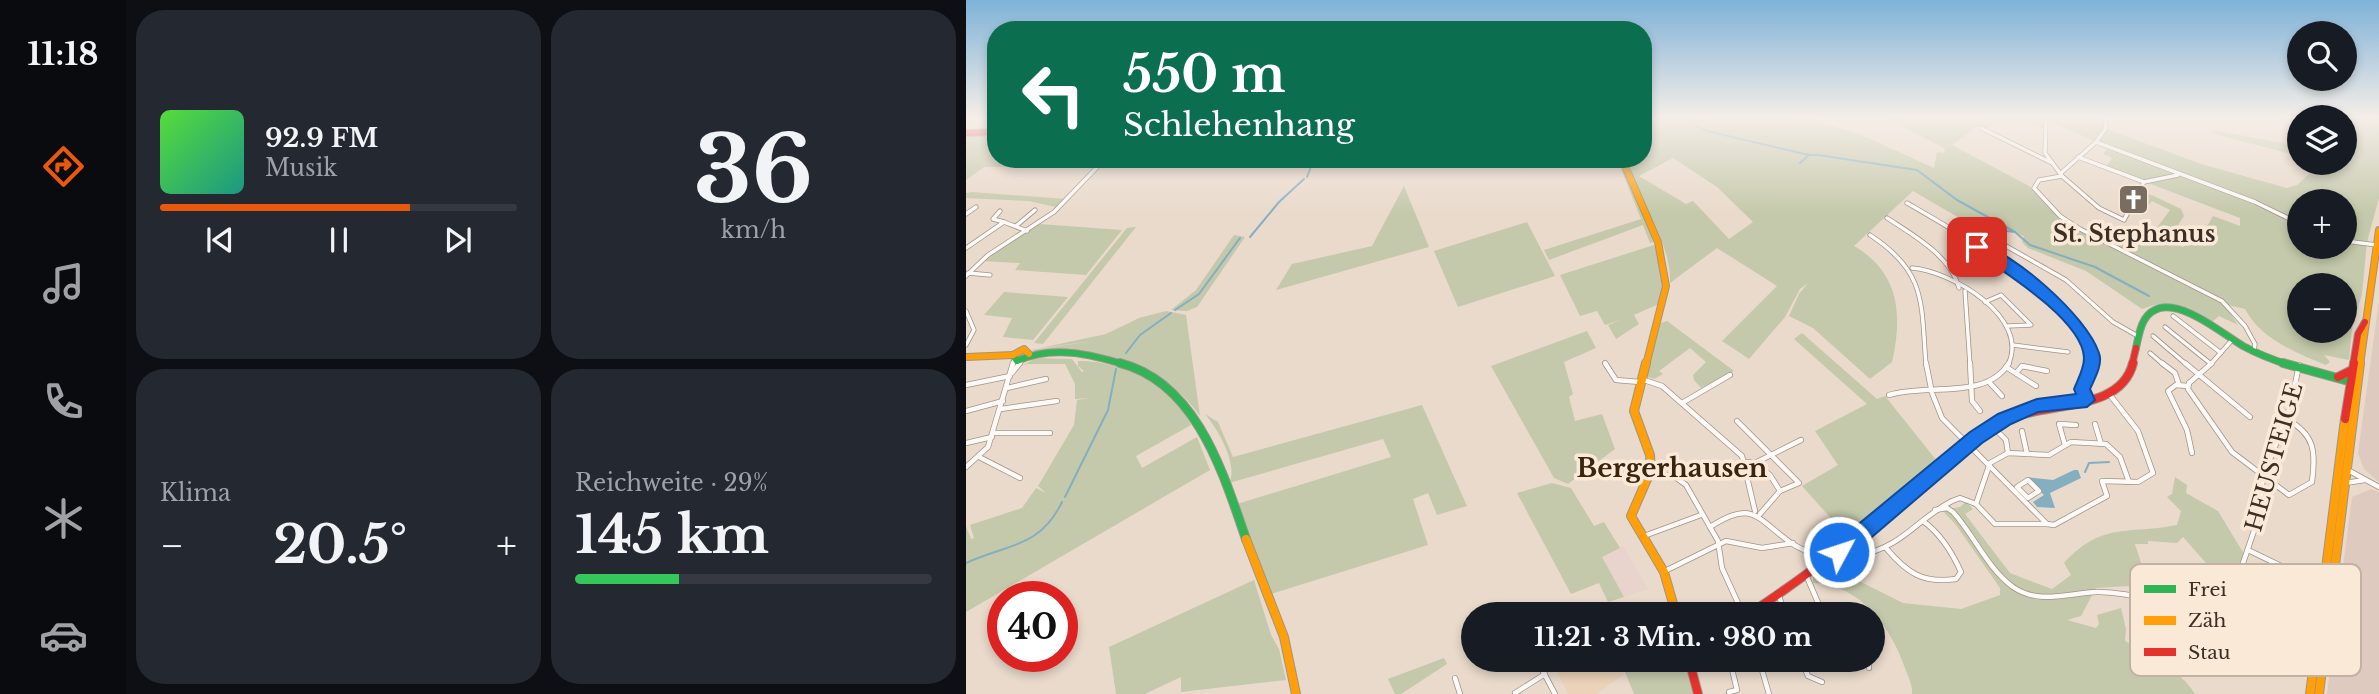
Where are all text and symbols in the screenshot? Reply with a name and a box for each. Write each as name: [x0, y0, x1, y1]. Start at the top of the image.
map controls: [2287, 21, 2357, 343]
button: search: [2287, 21, 2357, 91]
text: 11:18: [27, 34, 99, 74]
text: 550 m: [1123, 44, 1286, 105]
icon: left: [1008, 49, 1099, 140]
text: Schlehenhang: [1123, 105, 1355, 145]
button: layers: [2287, 105, 2357, 175]
text: 36: [694, 114, 813, 227]
text: 92.9 FM: [265, 122, 378, 154]
icon: directions: [39, 142, 88, 191]
text: Musik: [265, 154, 337, 182]
church icon: St. Stephanus: [2117, 183, 2151, 217]
button: +: [2287, 189, 2357, 259]
text: km/h: [721, 216, 786, 244]
pin: [1947, 217, 2007, 277]
place label: St. Stephanus: [2053, 220, 2215, 248]
icon: previous: [201, 221, 239, 259]
icon: pause: [320, 221, 358, 259]
icon: next: [439, 221, 477, 259]
icon: arrive: [1958, 228, 1996, 266]
icon: music: [39, 259, 88, 308]
button: −: [2287, 273, 2357, 343]
icon: phone: [39, 377, 88, 426]
street label: HEUSTEIGE: [2239, 379, 2309, 535]
district label: Bergerhausen: [1577, 452, 1768, 484]
text: Reichweite · 29%: [575, 469, 768, 497]
text: Klima: [160, 479, 231, 507]
icon: climate: [39, 494, 88, 543]
text: 145 km: [575, 503, 769, 567]
text: 20.5°: [273, 513, 407, 577]
position arrow: [1802, 515, 1876, 589]
text: −: [160, 522, 184, 569]
text: +: [496, 522, 517, 569]
legend: [2130, 564, 2361, 676]
text: Frei: [2188, 578, 2227, 601]
speed limit sign: 40: [987, 581, 1078, 672]
text: Zäh: [2188, 609, 2226, 632]
icon: car: [39, 611, 88, 660]
text: 11:21 · 3 Min. · 980 m: [1534, 621, 1812, 653]
text: Stau: [2188, 641, 2231, 664]

